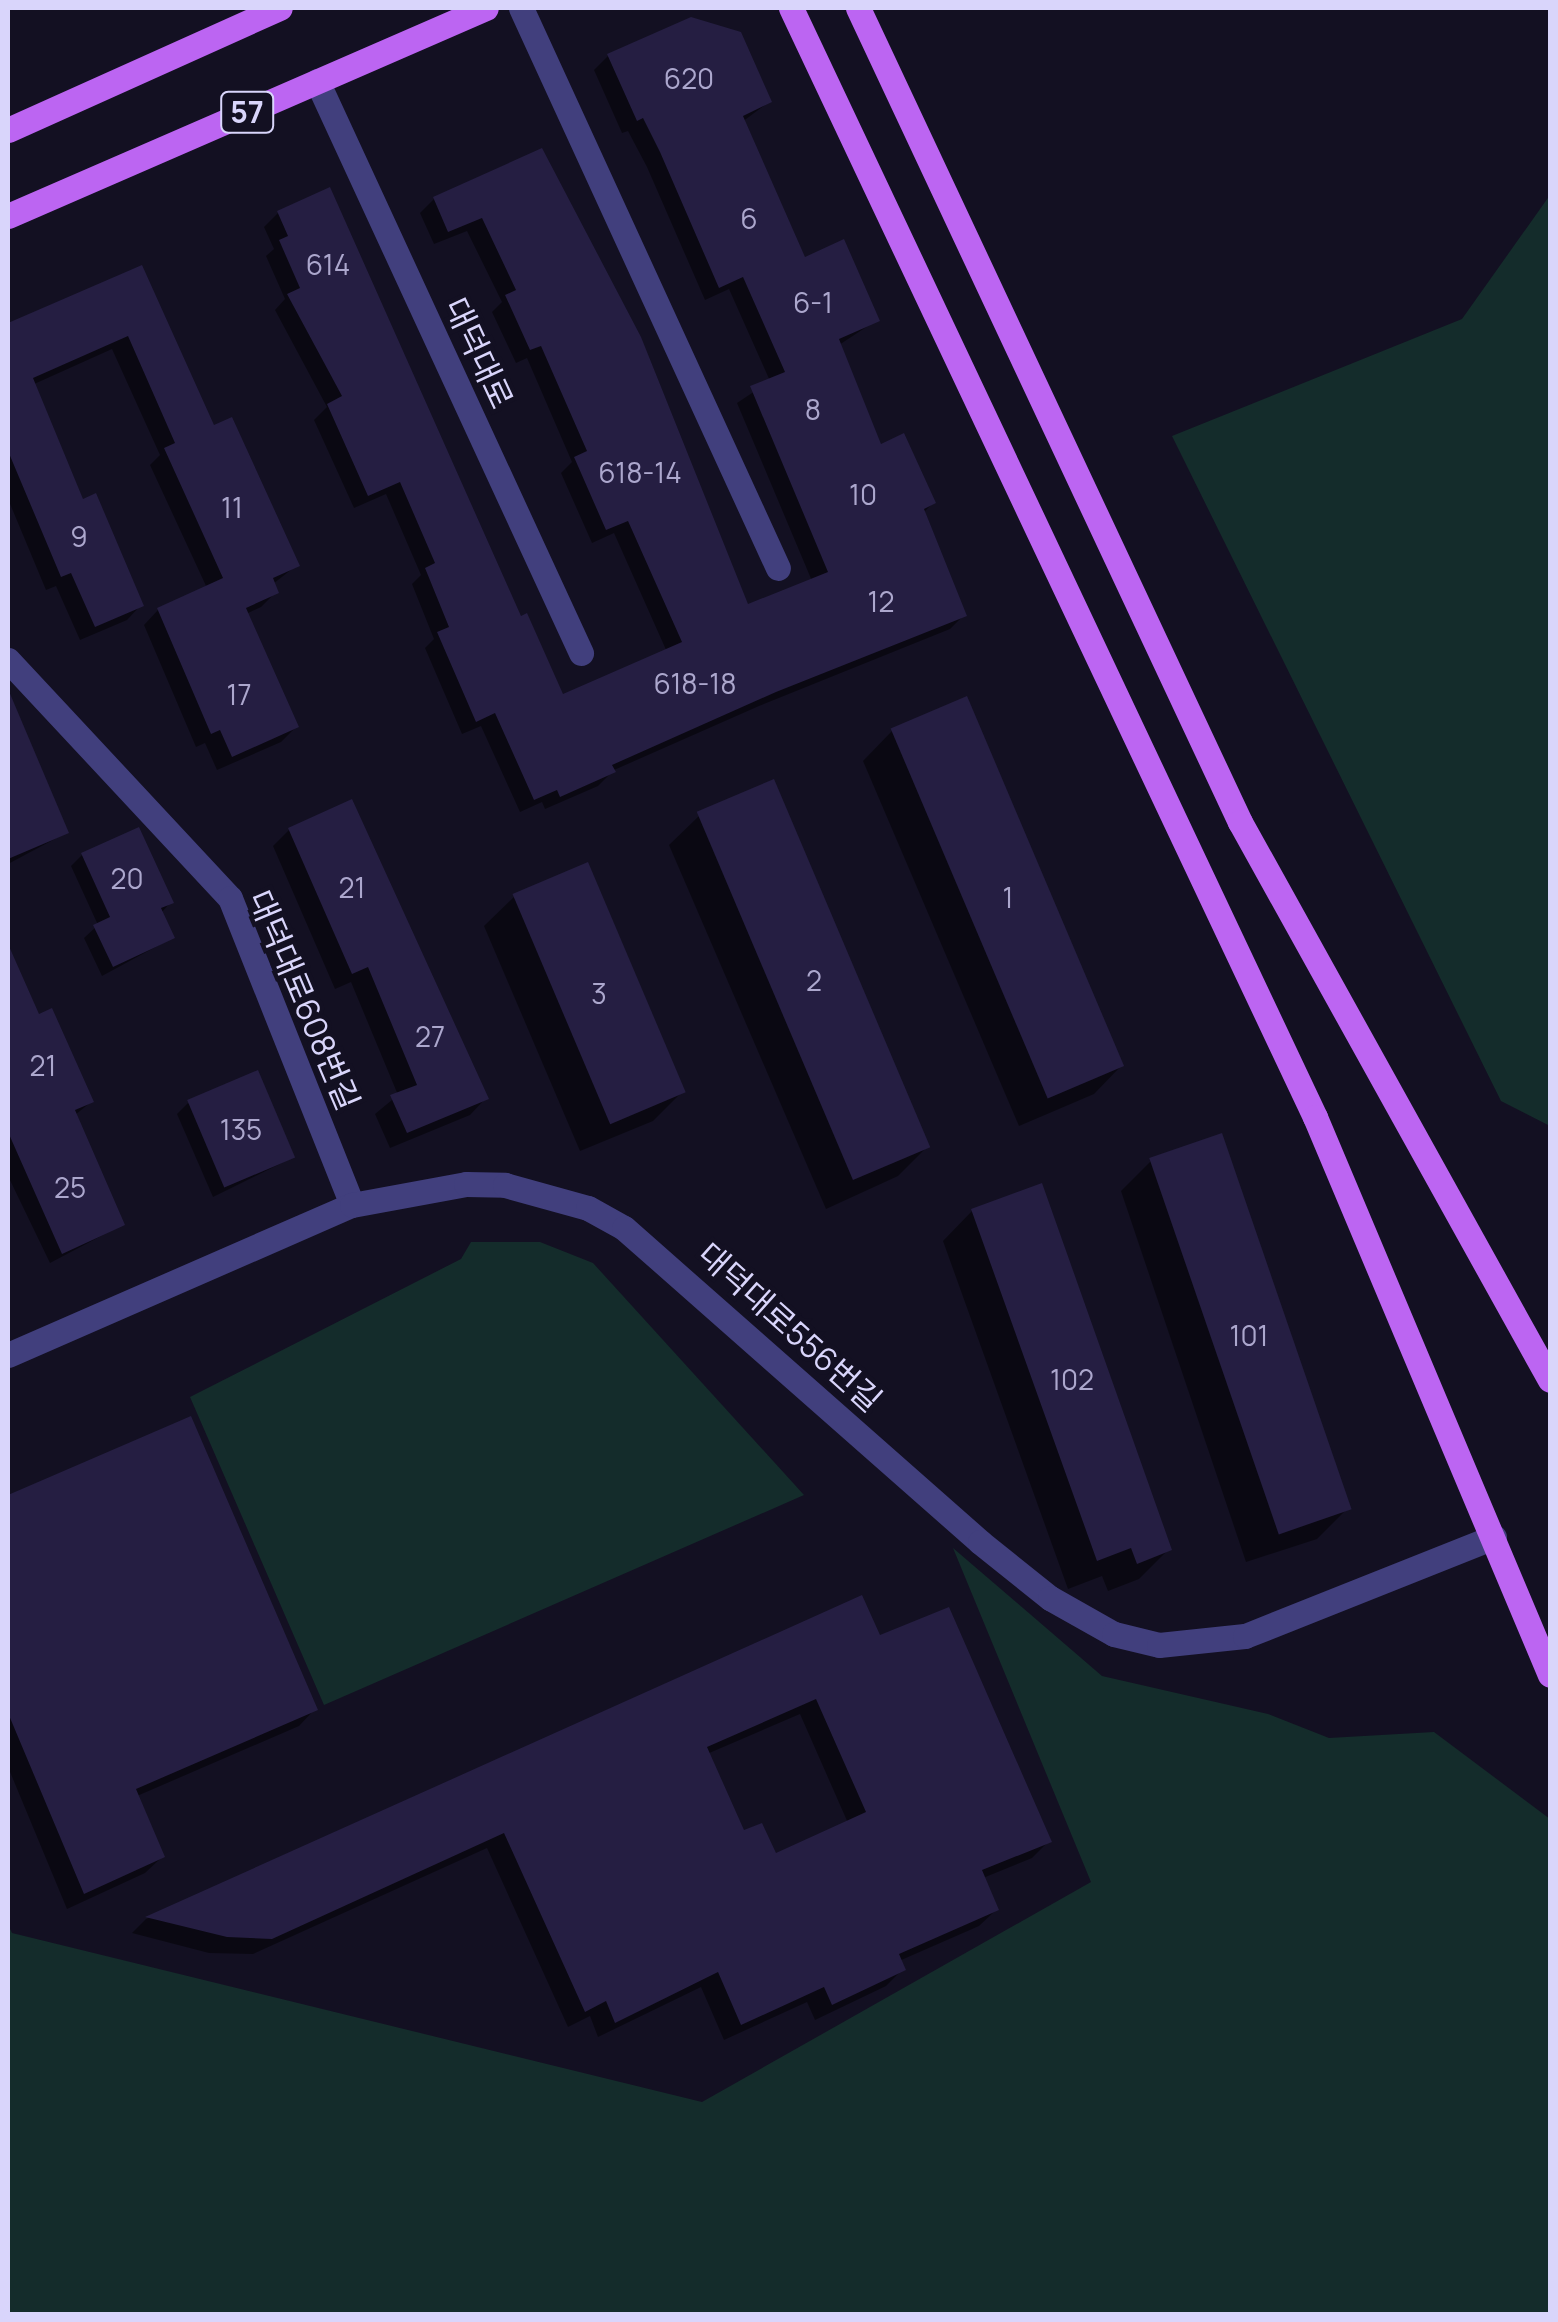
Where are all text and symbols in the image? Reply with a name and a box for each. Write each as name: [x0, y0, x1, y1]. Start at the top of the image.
house number: 620: [664, 61, 714, 95]
road number: 57: [220, 87, 274, 137]
house number: 6: [740, 201, 758, 235]
house number: 614: [306, 247, 350, 281]
house number: 6-1: [793, 285, 833, 319]
street label: 대덕대로: [437, 292, 521, 414]
house number: 8: [805, 392, 821, 426]
house number: 618-14: [598, 455, 682, 489]
house number: 10: [849, 477, 877, 511]
house number: 11: [221, 490, 243, 524]
house number: 9: [70, 519, 88, 553]
house number: 12: [868, 584, 894, 618]
house number: 618-18: [653, 666, 737, 700]
house number: 17: [227, 677, 251, 711]
house number: 20: [110, 861, 144, 895]
house number: 21: [339, 870, 365, 904]
house number: 1: [1003, 880, 1013, 914]
street label: 대덕대로608번길: [240, 885, 368, 1115]
house number: 2: [806, 963, 822, 997]
house number: 3: [591, 976, 607, 1010]
house number: 27: [415, 1019, 445, 1053]
house number: 21: [30, 1048, 56, 1082]
house number: 135: [220, 1112, 262, 1146]
house number: 25: [54, 1170, 86, 1204]
street label: 대덕대로556번길: [690, 1235, 890, 1419]
house number: 101: [1230, 1318, 1268, 1352]
house number: 102: [1050, 1362, 1094, 1396]

